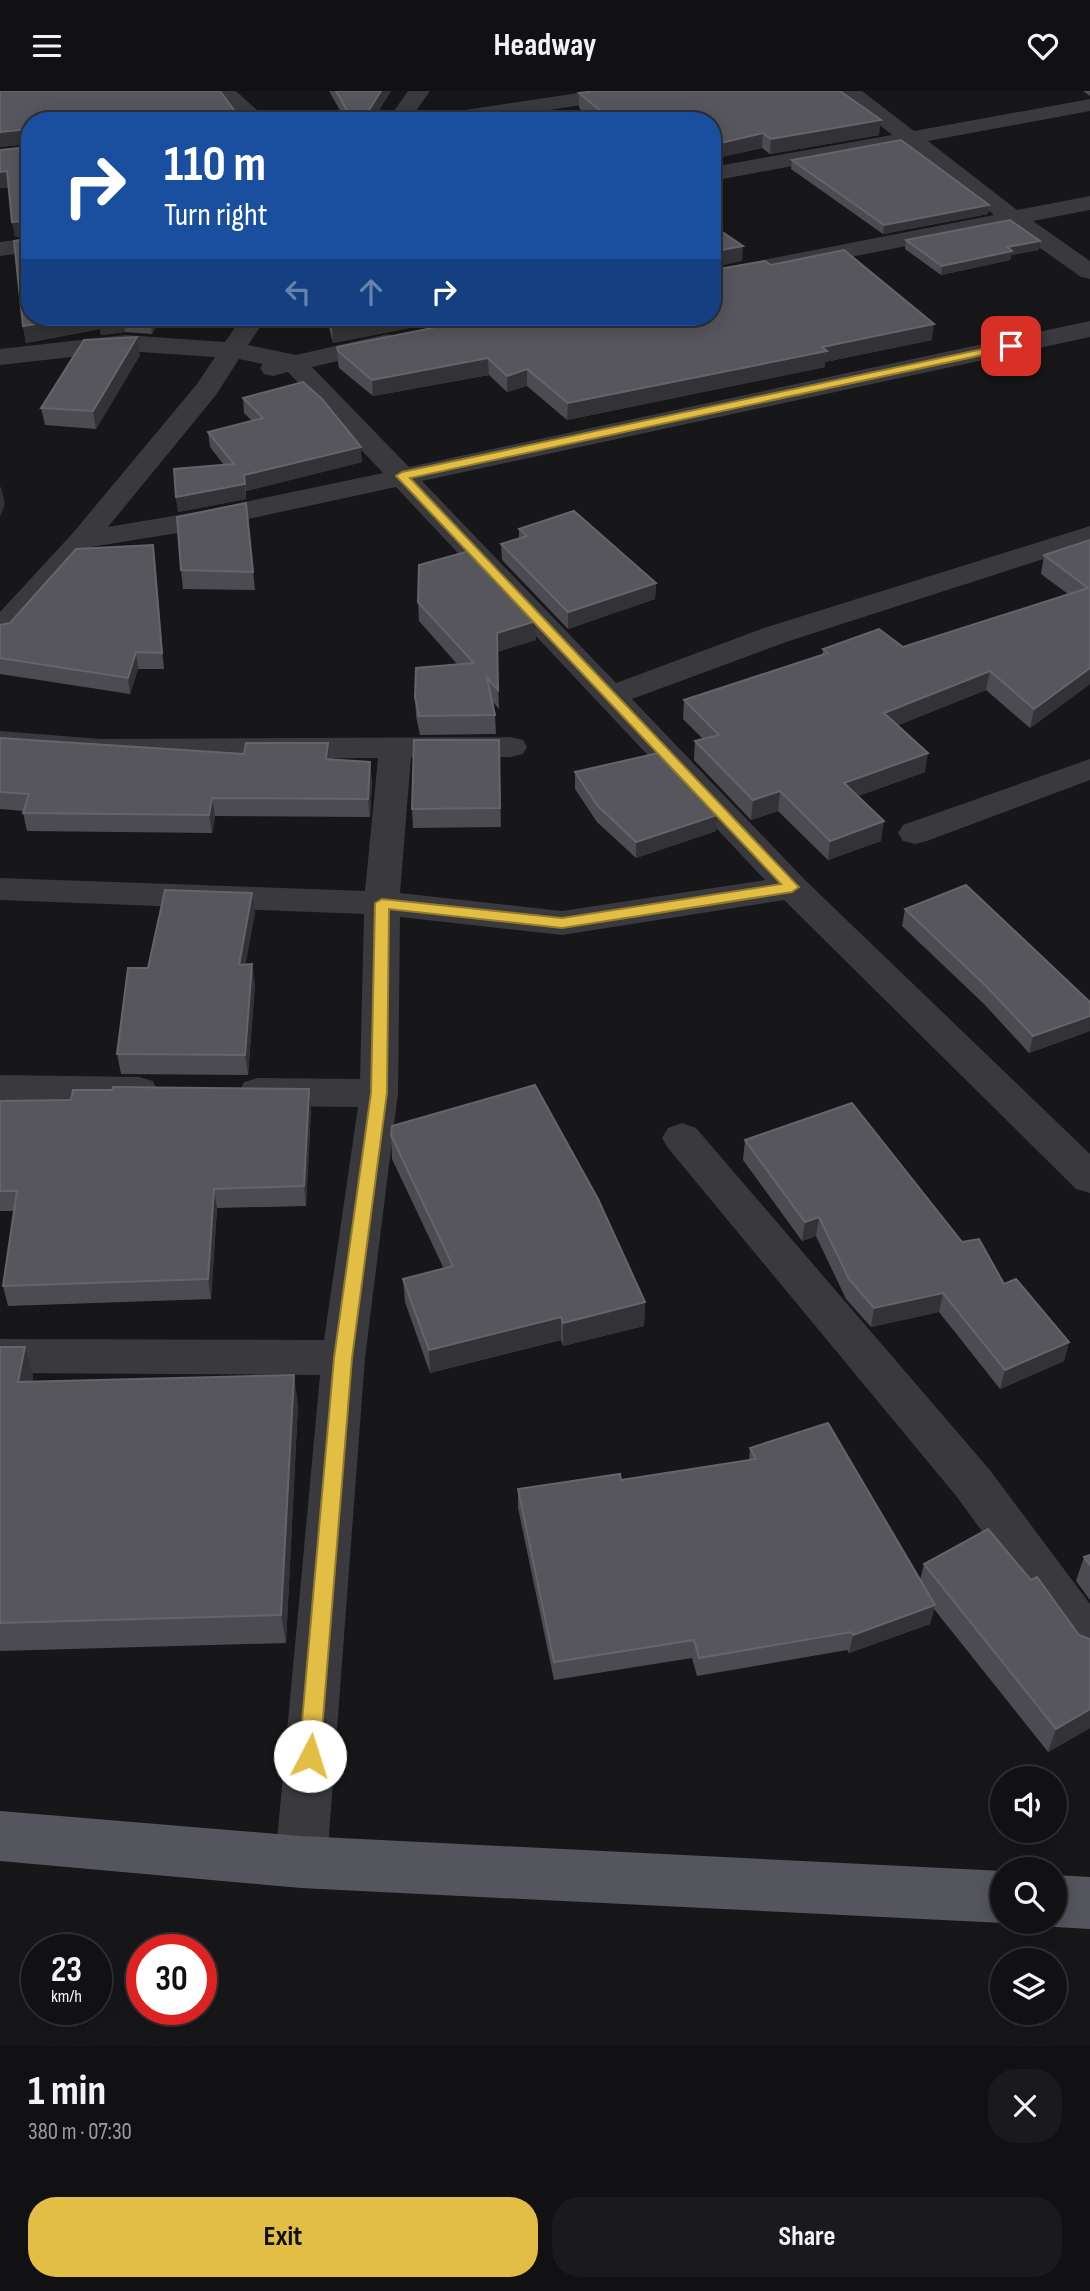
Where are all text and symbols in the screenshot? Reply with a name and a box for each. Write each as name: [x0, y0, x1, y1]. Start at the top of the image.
text: Headway: [494, 26, 596, 65]
icon: menu: [28, 27, 66, 65]
icon: heart: [1024, 27, 1062, 65]
text: 110 m: [164, 136, 266, 195]
icon: right: [49, 140, 140, 231]
text: Turn right: [164, 196, 268, 235]
icon: left: [279, 273, 317, 311]
icon: ahead: [352, 273, 390, 311]
icon: right: [425, 273, 463, 311]
pin: [981, 316, 1041, 376]
icon: arrive: [992, 327, 1030, 365]
position arrow: [273, 1719, 347, 1793]
map controls: [990, 1766, 1067, 2025]
button: sound: [990, 1766, 1067, 1843]
button: search: [990, 1857, 1067, 1934]
speed limit sign: 30: [126, 1934, 217, 2025]
button: layers: [990, 1948, 1067, 2025]
text: 23: [51, 1949, 82, 1992]
text: km/h: [51, 1986, 82, 2007]
text: 1 min: [28, 2066, 106, 2117]
button: close: [988, 2069, 1062, 2143]
text: 380 m · 07:30: [28, 2118, 132, 2146]
button: Exit: [28, 2197, 538, 2277]
button: Share: [552, 2197, 1062, 2277]

